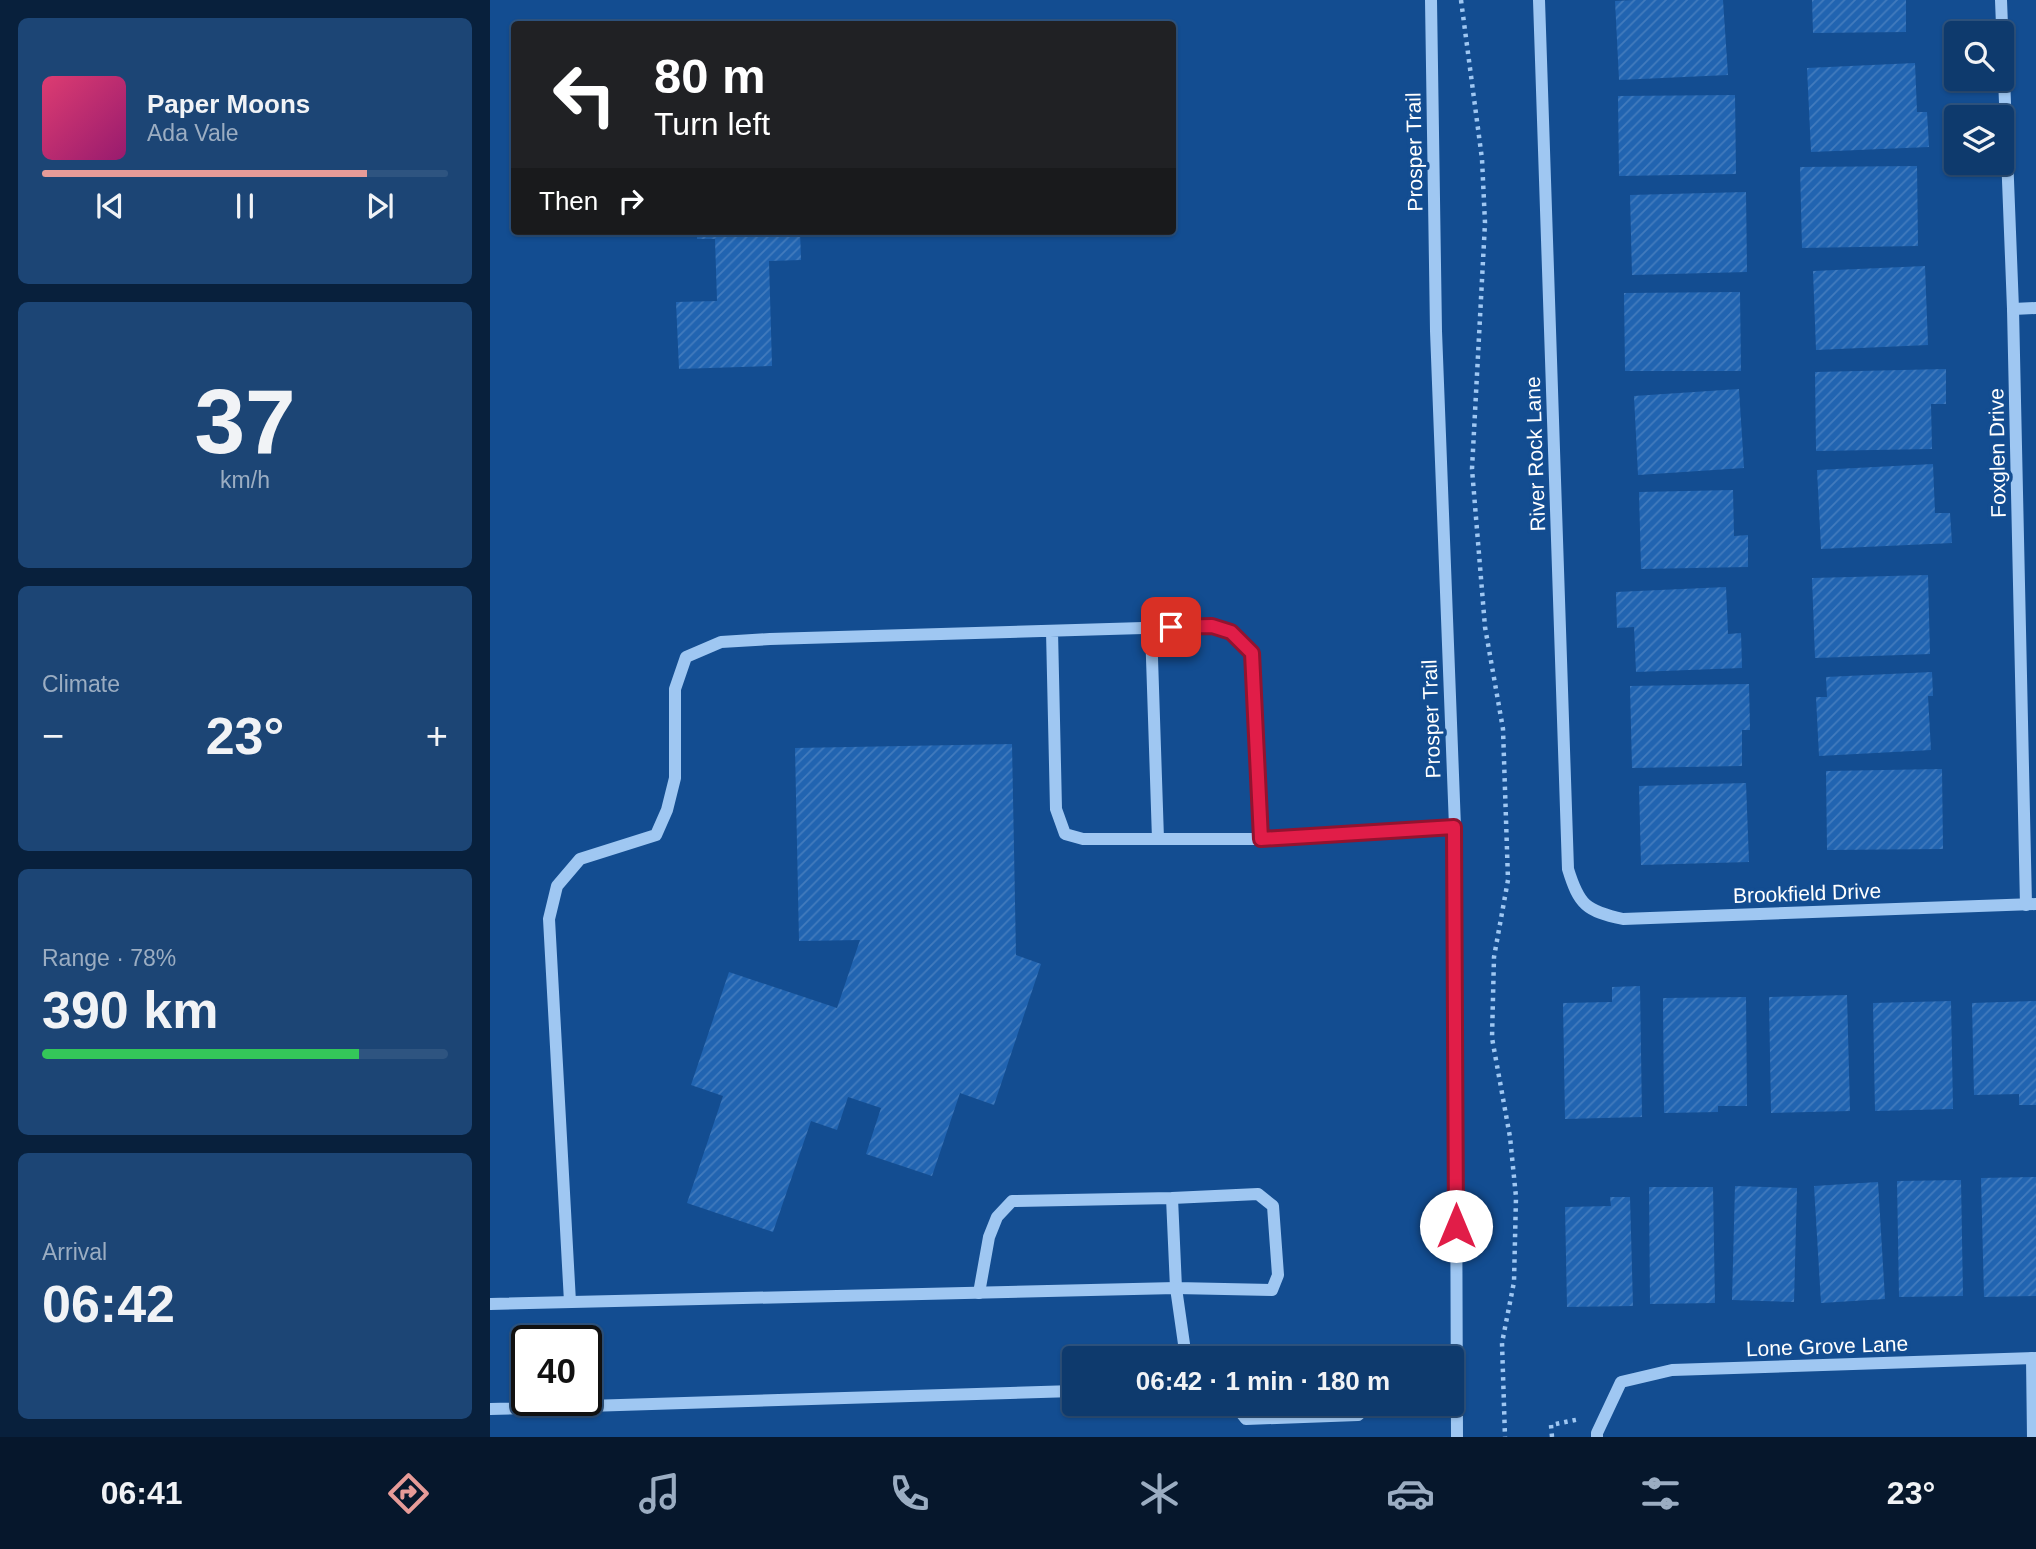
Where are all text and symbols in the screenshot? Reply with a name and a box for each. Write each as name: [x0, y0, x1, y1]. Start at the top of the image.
map controls: [1944, 21, 2014, 175]
button: search: [1944, 21, 2014, 91]
icon: left: [539, 49, 630, 140]
text: 80 m: [654, 49, 766, 103]
text: Paper Moons: [147, 89, 310, 119]
street label: Prosper Trail: [1401, 92, 1427, 212]
button: layers: [1944, 105, 2014, 175]
text: Turn left: [654, 106, 770, 142]
text: Ada Vale: [147, 120, 239, 146]
icon: right: [612, 182, 650, 220]
text: Then: [539, 186, 598, 216]
icon: previous: [91, 187, 129, 225]
icon: pause: [226, 187, 264, 225]
icon: next: [361, 187, 399, 225]
text: 37: [194, 371, 296, 472]
street label: River Rock Lane: [1521, 376, 1549, 532]
street label: Foxglen Drive: [1984, 388, 2010, 518]
text: km/h: [220, 467, 270, 493]
pin: [1141, 597, 1201, 657]
icon: arrive: [1152, 608, 1190, 646]
street label: Prosper Trail: [1417, 659, 1445, 779]
text: Climate: [42, 671, 120, 697]
text: 23°: [206, 707, 284, 765]
text: −: [42, 715, 64, 757]
text: +: [426, 715, 448, 757]
street label: Brookfield Drive: [1733, 879, 1881, 907]
text: Range · 78%: [42, 945, 176, 971]
text: 390 km: [42, 981, 218, 1039]
position arrow: [1419, 1189, 1493, 1263]
text: Arrival: [42, 1239, 107, 1265]
text: 06:42: [42, 1275, 175, 1333]
speed limit sign: 40: [511, 1325, 602, 1416]
street label: Lone Grove Lane: [1745, 1332, 1909, 1360]
text: 06:42 · 1 min · 180 m: [1136, 1366, 1390, 1396]
icon: directions: [384, 1469, 433, 1518]
icon: music: [635, 1469, 684, 1518]
icon: phone: [885, 1469, 934, 1518]
icon: climate: [1135, 1469, 1184, 1518]
icon: car: [1386, 1469, 1435, 1518]
icon: filters: [1636, 1469, 1685, 1518]
text: 06:41: [101, 1475, 183, 1511]
text: 23°: [1887, 1475, 1935, 1511]

